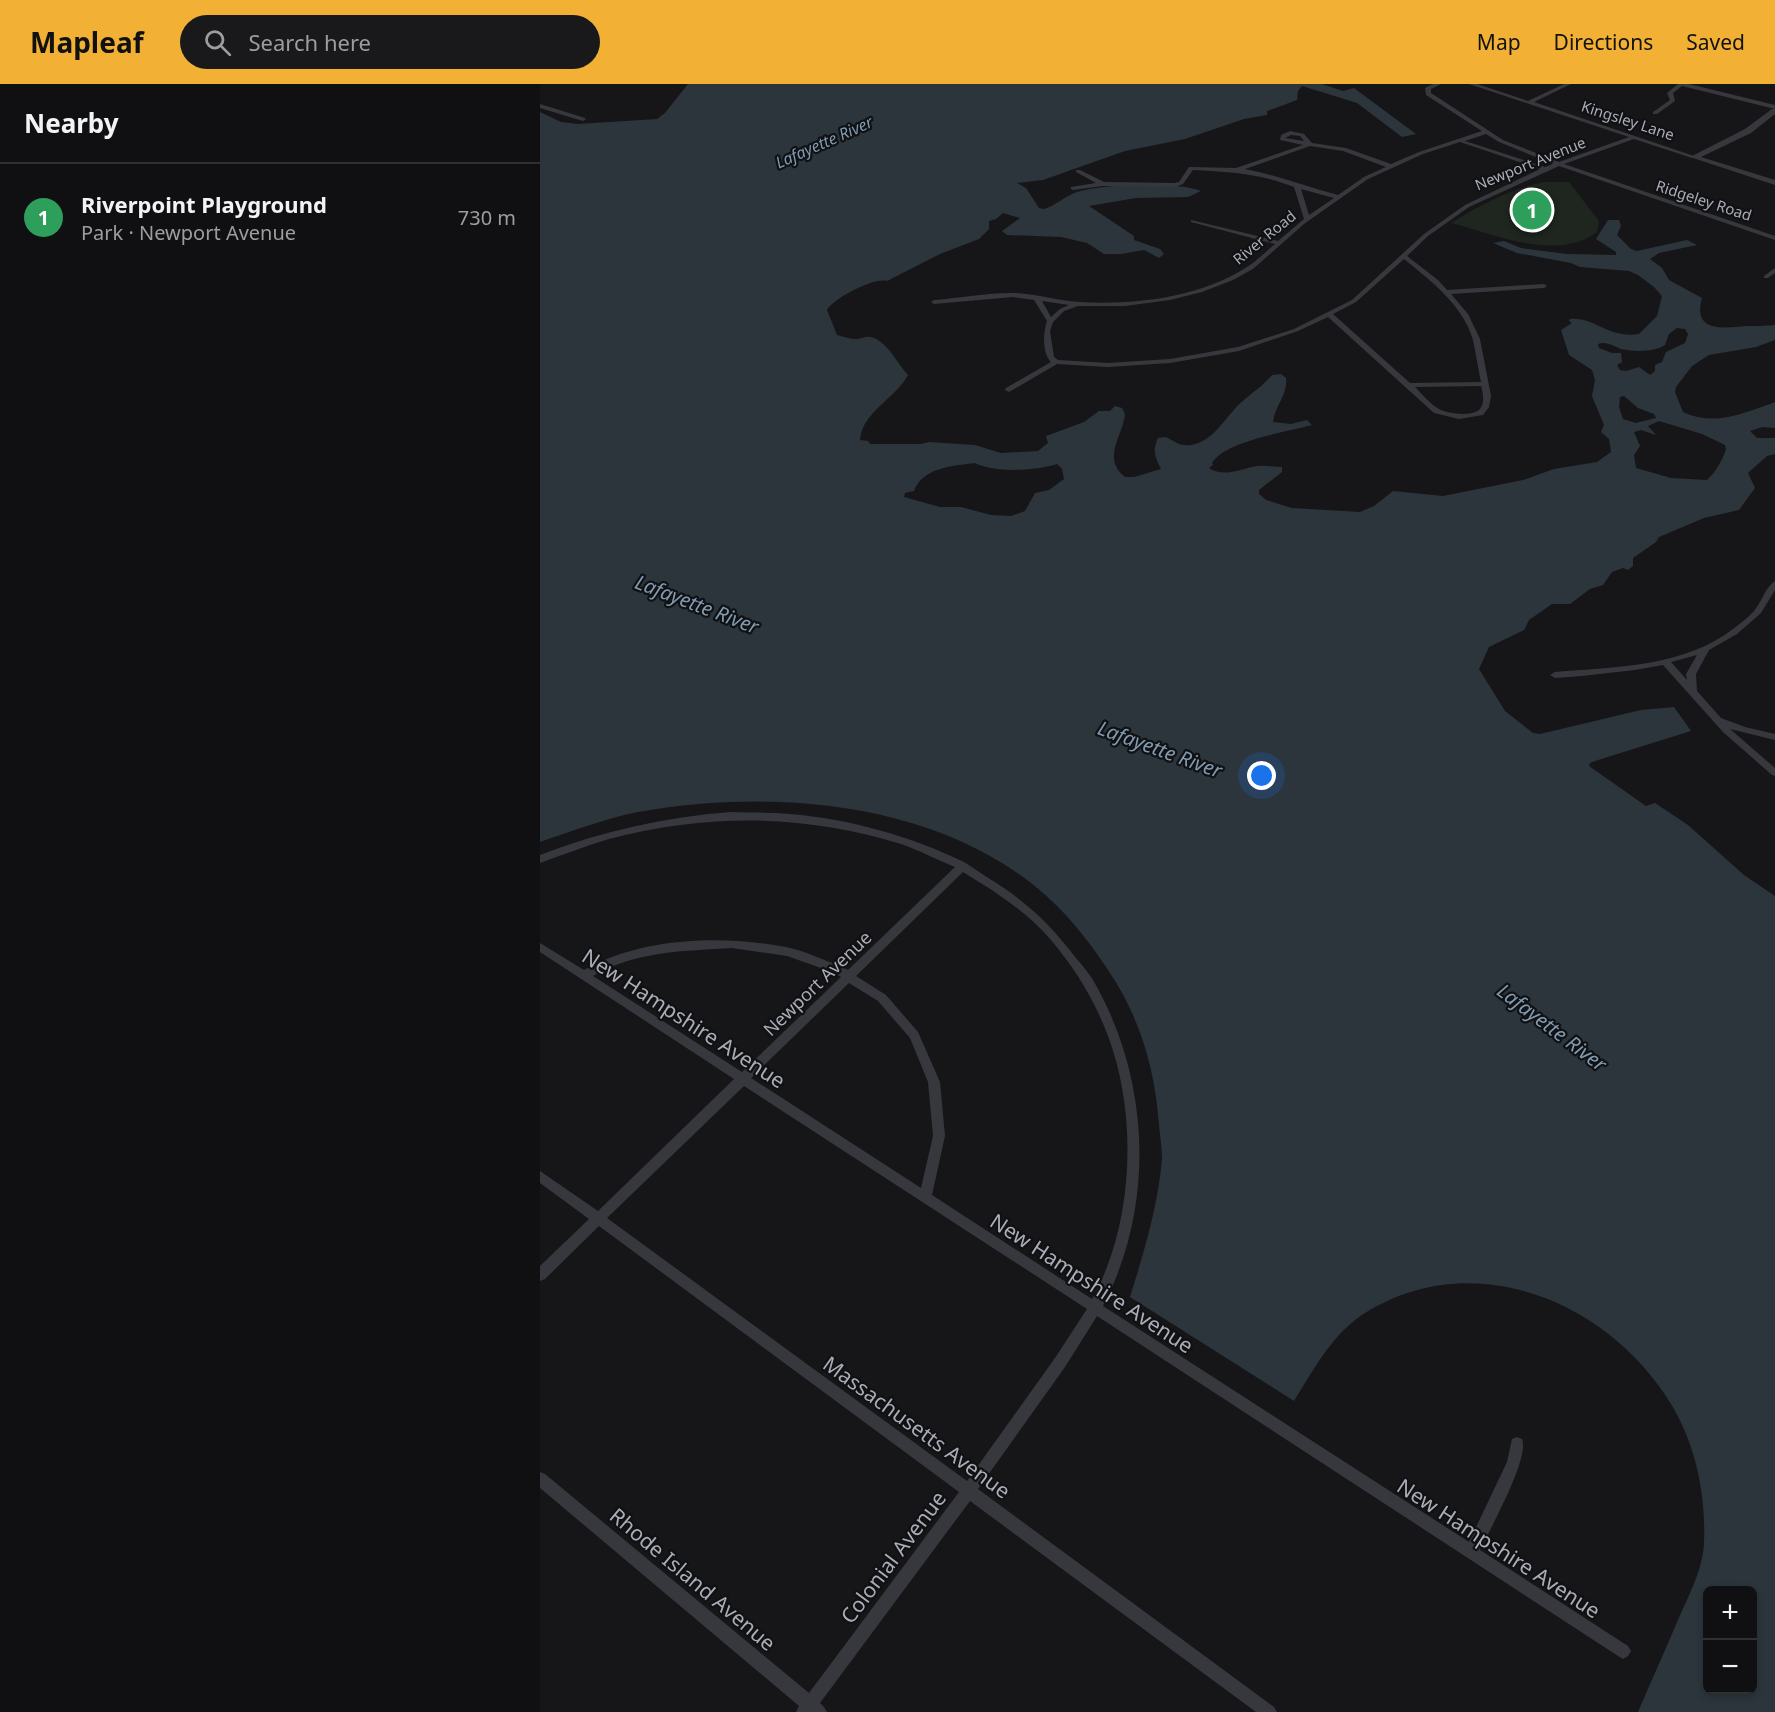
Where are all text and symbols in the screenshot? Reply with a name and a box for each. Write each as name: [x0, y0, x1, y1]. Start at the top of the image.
search box: [180, 15, 600, 69]
text: Mapleaf: [30, 23, 144, 61]
icon: search: [201, 26, 234, 59]
text: Search here: [249, 27, 371, 57]
text: Map: [1477, 28, 1521, 56]
text: Directions: [1554, 28, 1653, 56]
text: Saved: [1686, 28, 1745, 56]
street label: Kingsley Lane: [1579, 96, 1677, 144]
text: Nearby: [24, 105, 119, 141]
water label: Lafayette River: [772, 110, 877, 173]
street label: Newport Avenue: [1472, 132, 1588, 194]
street label: Ridgeley Road: [1653, 175, 1755, 225]
pin: 1: [1512, 188, 1552, 232]
text: Riverpoint Playground: [81, 189, 327, 219]
text: 1: [38, 204, 49, 231]
text: 730 m: [458, 204, 516, 231]
street label: River Road: [1228, 205, 1300, 269]
text: Park · Newport Avenue: [81, 219, 296, 246]
water label: Lafayette River: [631, 568, 764, 640]
water label: Lafayette River: [1094, 714, 1227, 784]
your location: [1247, 761, 1276, 790]
street label: Newport Avenue: [758, 925, 876, 1041]
street label: New Hampshire Avenue: [577, 942, 791, 1094]
water label: Lafayette River: [1492, 977, 1613, 1078]
street label: New Hampshire Avenue: [985, 1207, 1199, 1359]
street label: Massachusetts Avenue: [818, 1350, 1016, 1504]
street label: New Hampshire Avenue: [1392, 1472, 1606, 1624]
street label: Colonial Avenue: [834, 1485, 952, 1629]
street label: Rhode Island Avenue: [604, 1501, 782, 1657]
map controls: [1703, 1586, 1757, 1694]
button: +: [1703, 1586, 1757, 1640]
button: −: [1703, 1640, 1757, 1694]

